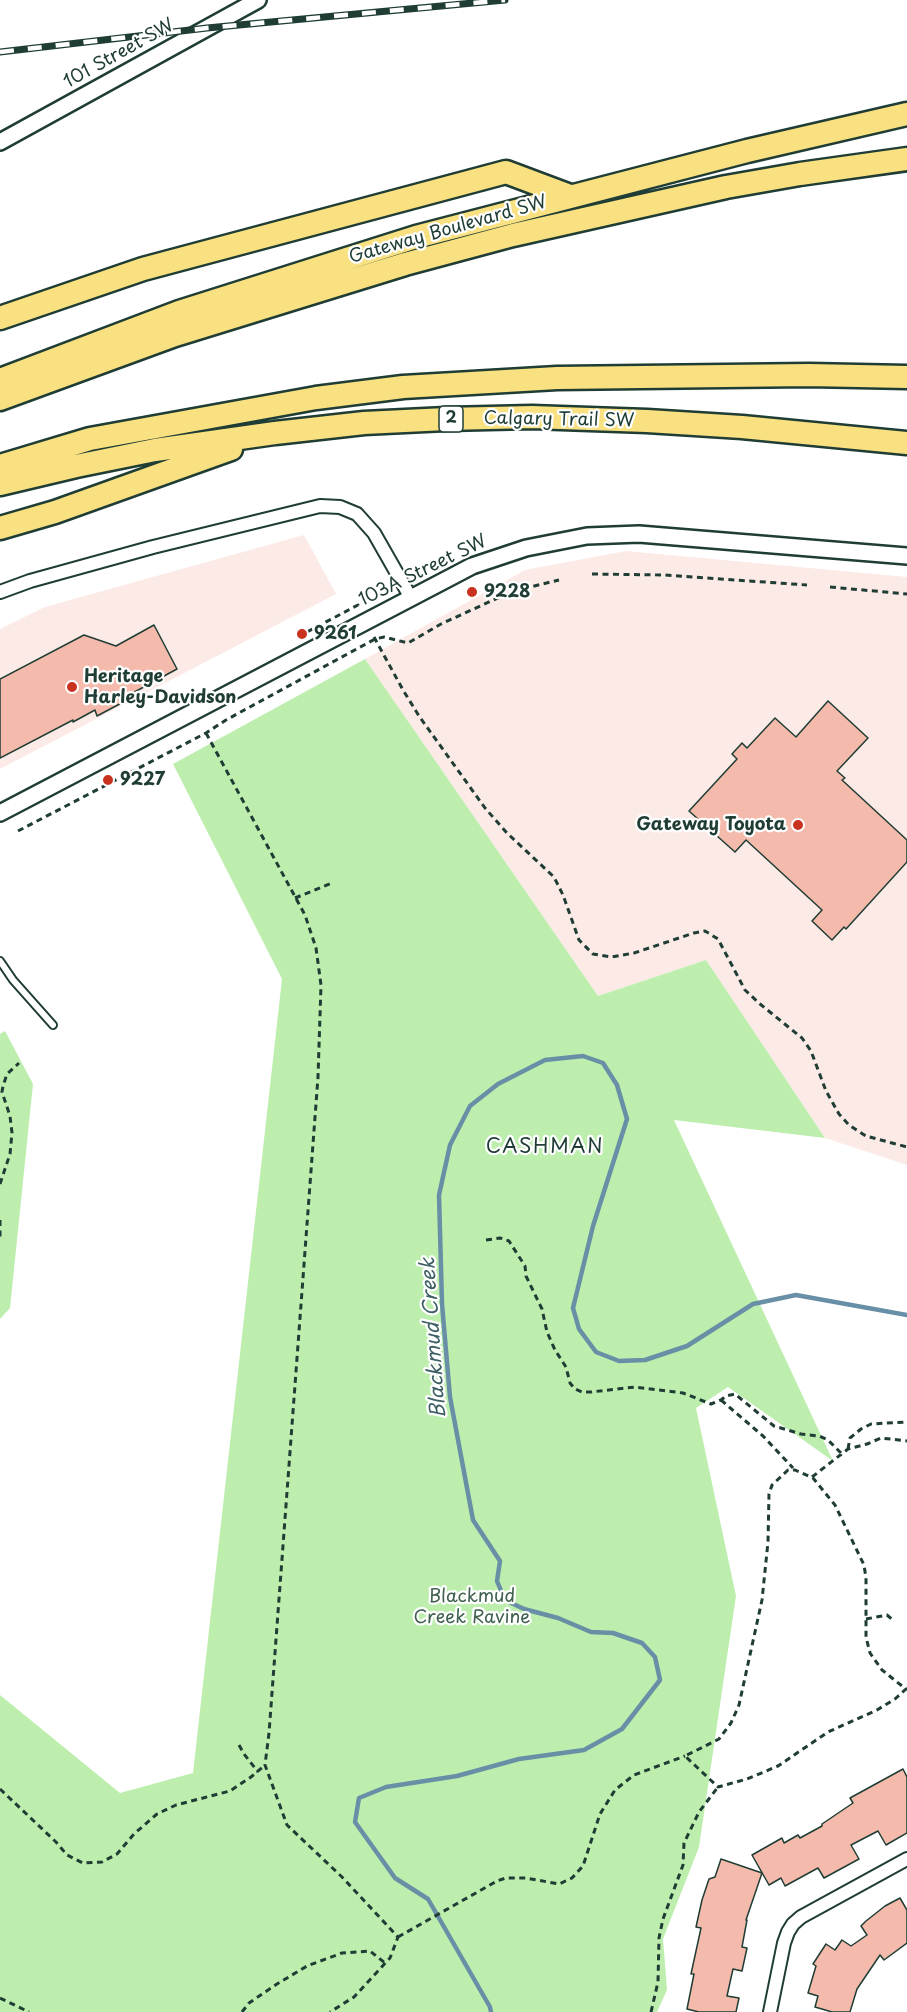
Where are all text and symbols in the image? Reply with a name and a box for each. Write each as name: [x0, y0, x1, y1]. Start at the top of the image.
street label: 101 Street SW: [60, 15, 178, 93]
street label: Gateway Boulevard SW: [347, 191, 549, 269]
road number: 2: [439, 406, 463, 432]
street label: Calgary Trail SW: [483, 408, 635, 432]
street label: 103A Street SW: [356, 531, 490, 611]
place label: 9228: [484, 581, 531, 603]
marker: 9228: [465, 585, 479, 599]
place label: 9261: [314, 623, 357, 645]
marker: 9261: [295, 627, 309, 641]
place label: Heritage Harley-Davidson: [84, 666, 236, 708]
marker: Heritage Harley-Davidson: [65, 680, 79, 694]
place label: 9227: [120, 769, 165, 791]
marker: 9227: [101, 773, 115, 787]
place label: Gateway Toyota: [636, 814, 786, 836]
marker: Gateway Toyota: [791, 818, 805, 832]
district label: CASHMAN: [486, 1135, 604, 1159]
water label: Blackmud Creek: [416, 1257, 452, 1419]
park label: Blackmud Creek Ravine: [414, 1586, 530, 1628]

